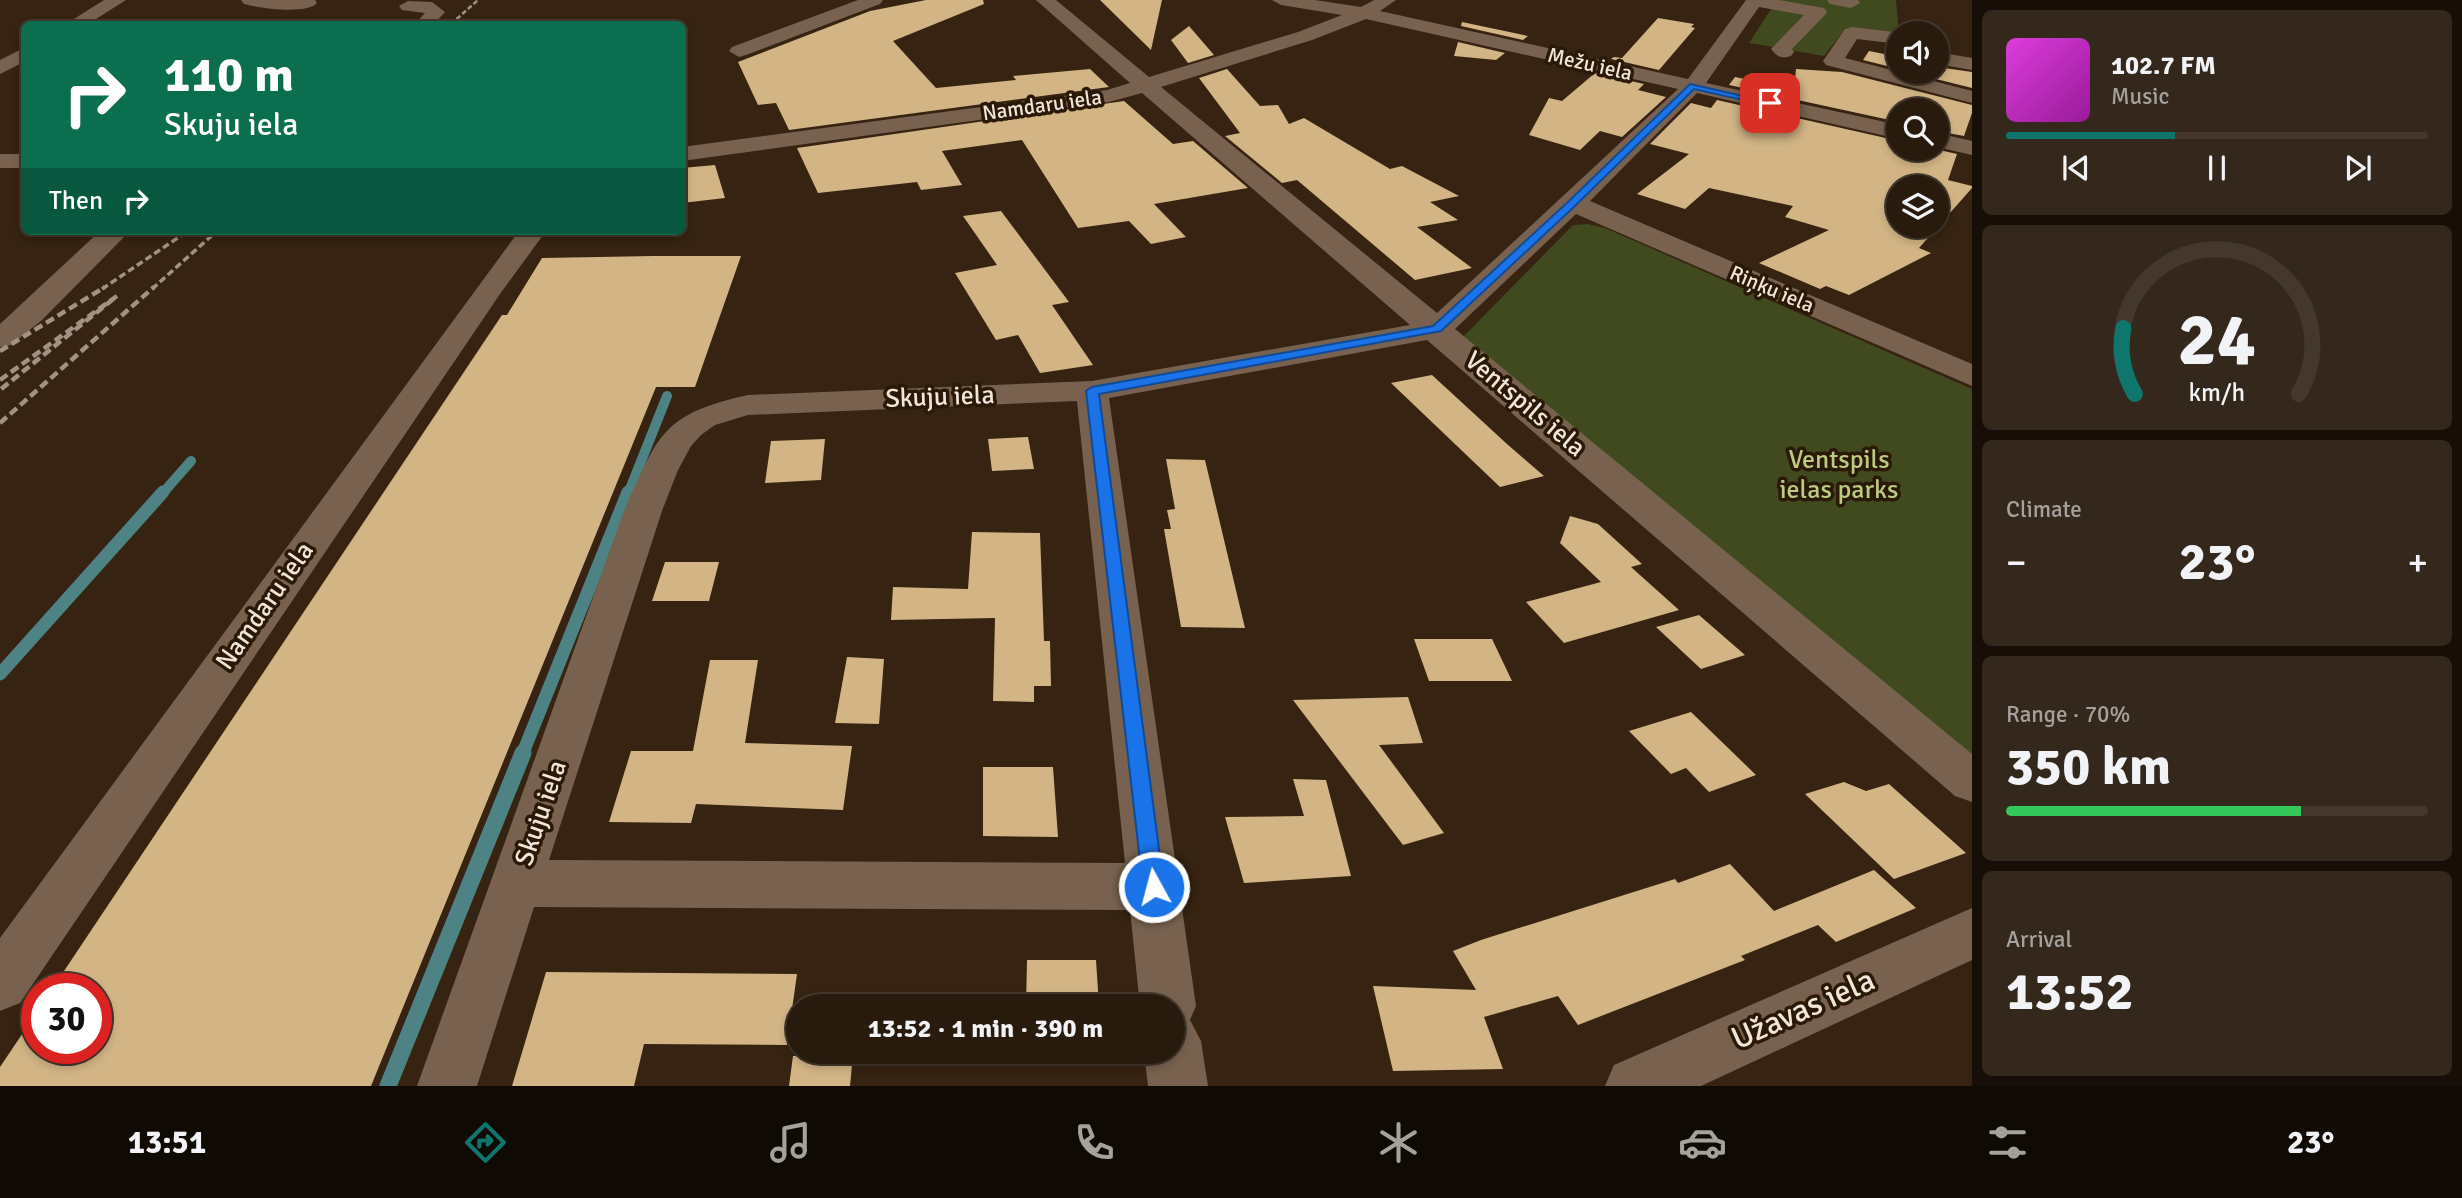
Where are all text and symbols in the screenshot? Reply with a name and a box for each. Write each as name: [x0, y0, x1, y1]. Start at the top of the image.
map controls: [1886, 21, 1949, 238]
button: sound: [1886, 21, 1949, 84]
street label: Mežu iela: [1545, 42, 1635, 86]
text: 110 m: [164, 45, 294, 105]
icon: right: [49, 49, 140, 140]
text: 102.7 FM: [2111, 50, 2216, 82]
pin: [1740, 73, 1800, 133]
text: Music: [2111, 82, 2169, 111]
street label: Namdaru iela: [981, 84, 1103, 126]
icon: arrive: [1751, 84, 1789, 122]
button: search: [1886, 98, 1949, 161]
text: Skuju iela: [164, 105, 298, 144]
icon: previous: [2057, 149, 2095, 187]
icon: pause: [2198, 149, 2236, 187]
icon: next: [2339, 149, 2377, 187]
button: layers: [1886, 175, 1949, 238]
icon: right: [117, 182, 155, 220]
text: Then: [49, 185, 103, 217]
street label: Riņķu iela: [1726, 260, 1818, 318]
text: 24: [2178, 296, 2256, 385]
street label: Ventspils iela: [1458, 344, 1592, 464]
text: km/h: [2189, 377, 2245, 408]
street label: Skuju iela: [885, 379, 995, 415]
park label: Ventspils ielas parks: [1780, 444, 1898, 506]
text: Climate: [2006, 495, 2082, 524]
text: 23°: [2179, 530, 2255, 594]
street label: Namdaru iela: [209, 536, 321, 676]
text: −: [2006, 539, 2027, 586]
text: +: [2407, 539, 2428, 586]
text: Range · 70%: [2006, 700, 2130, 729]
text: 350 km: [2006, 735, 2171, 799]
street label: Skuju iela: [508, 756, 574, 870]
position arrow: [1117, 850, 1191, 924]
text: Arrival: [2006, 925, 2072, 954]
street label: Užavas iela: [1725, 960, 1881, 1058]
text: 13:52: [2006, 960, 2134, 1024]
speed limit sign: 30: [21, 973, 112, 1064]
text: 13:52 · 1 min · 390 m: [868, 1013, 1103, 1045]
icon: directions: [461, 1118, 510, 1167]
icon: music: [766, 1118, 815, 1167]
icon: phone: [1070, 1118, 1119, 1167]
icon: climate: [1374, 1118, 1423, 1167]
icon: car: [1678, 1118, 1727, 1167]
icon: filters: [1983, 1118, 2032, 1167]
text: 13:51: [128, 1123, 206, 1162]
text: 23°: [2287, 1123, 2334, 1162]

